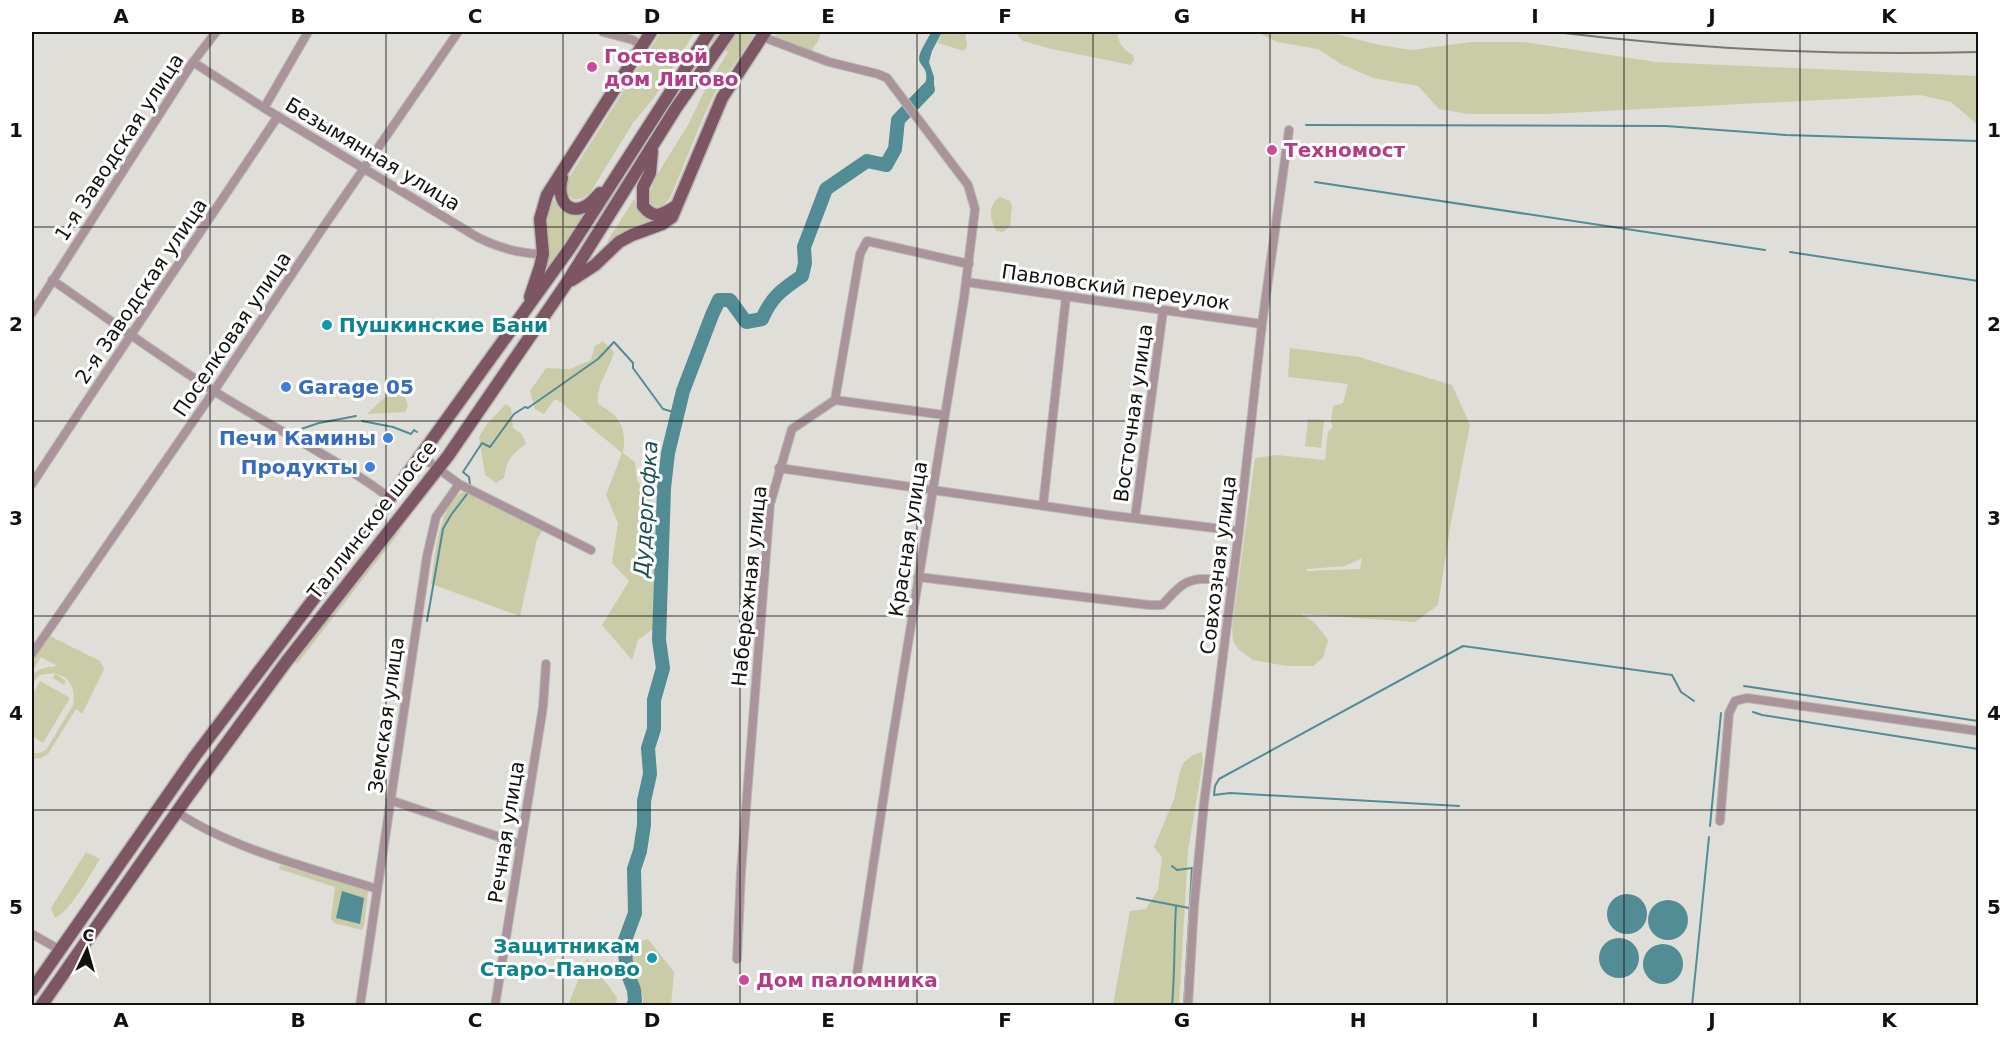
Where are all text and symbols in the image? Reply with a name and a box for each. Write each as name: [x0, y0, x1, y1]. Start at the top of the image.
text: A: [113, 4, 129, 28]
text: B: [290, 4, 306, 28]
text: C: [468, 4, 482, 28]
text: D: [644, 4, 660, 28]
text: E: [821, 4, 835, 28]
text: F: [998, 4, 1012, 28]
text: G: [1174, 4, 1190, 28]
text: H: [1350, 4, 1366, 28]
text: I: [1531, 4, 1539, 28]
text: J: [1706, 4, 1716, 28]
text: K: [1881, 4, 1898, 28]
place label: Гостевой дом Лигово: [604, 44, 738, 91]
street label: 1-я Заводская улица: [49, 49, 189, 245]
marker: Гостевой дом Лигово: [585, 60, 599, 74]
street label: Безымянная улица: [281, 92, 465, 216]
text: 1: [9, 118, 23, 142]
text: 1: [1987, 118, 2001, 142]
place label: Техномост: [1284, 138, 1406, 162]
marker: Техномост: [1265, 143, 1279, 157]
street label: 2-я Заводская улица: [70, 194, 212, 388]
street label: Поселковая улица: [168, 247, 296, 421]
street label: Павловский переулок: [1000, 259, 1232, 315]
text: 2: [9, 312, 23, 336]
text: 2: [1987, 312, 2001, 336]
place label: Пушкинские Бани: [339, 313, 548, 337]
marker: Пушкинские Бани: [320, 318, 334, 332]
street label: Восточная улица: [1109, 322, 1157, 504]
place label: Garage 05: [298, 375, 414, 399]
marker: Garage 05: [279, 380, 293, 394]
place label: Печи Камины: [219, 426, 376, 450]
marker: Печи Камины: [381, 431, 395, 445]
street label: Таллинское шоссе: [302, 436, 441, 605]
water label: Дудергофка: [629, 440, 663, 579]
place label: Продукты: [241, 455, 358, 479]
street label: Красная улица: [884, 459, 932, 619]
marker: Продукты: [363, 460, 377, 474]
street label: Совхозная улица: [1195, 474, 1241, 656]
street label: Набережная улица: [726, 484, 772, 688]
text: 3: [9, 506, 23, 530]
text: 3: [1987, 506, 2001, 530]
street label: Земская улица: [363, 635, 409, 795]
text: 4: [9, 701, 23, 725]
text: 4: [1987, 701, 2001, 725]
street label: Речная улица: [483, 759, 529, 905]
text: 5: [9, 895, 23, 919]
text: 5: [1987, 895, 2001, 919]
north arrow: [57, 920, 117, 980]
text: С: [82, 926, 95, 946]
place label: Защитникам Старо-Паново: [480, 934, 640, 981]
marker: Защитникам Старо-Паново: [645, 951, 659, 965]
place label: Дом паломника: [756, 968, 938, 992]
marker: Дом паломника: [737, 973, 751, 987]
text: A: [113, 1008, 129, 1032]
text: B: [290, 1008, 306, 1032]
text: C: [468, 1008, 482, 1032]
text: D: [644, 1008, 660, 1032]
text: E: [821, 1008, 835, 1032]
text: F: [998, 1008, 1012, 1032]
text: G: [1174, 1008, 1190, 1032]
text: H: [1350, 1008, 1366, 1032]
text: I: [1531, 1008, 1539, 1032]
text: J: [1706, 1008, 1716, 1032]
text: K: [1881, 1008, 1898, 1032]

